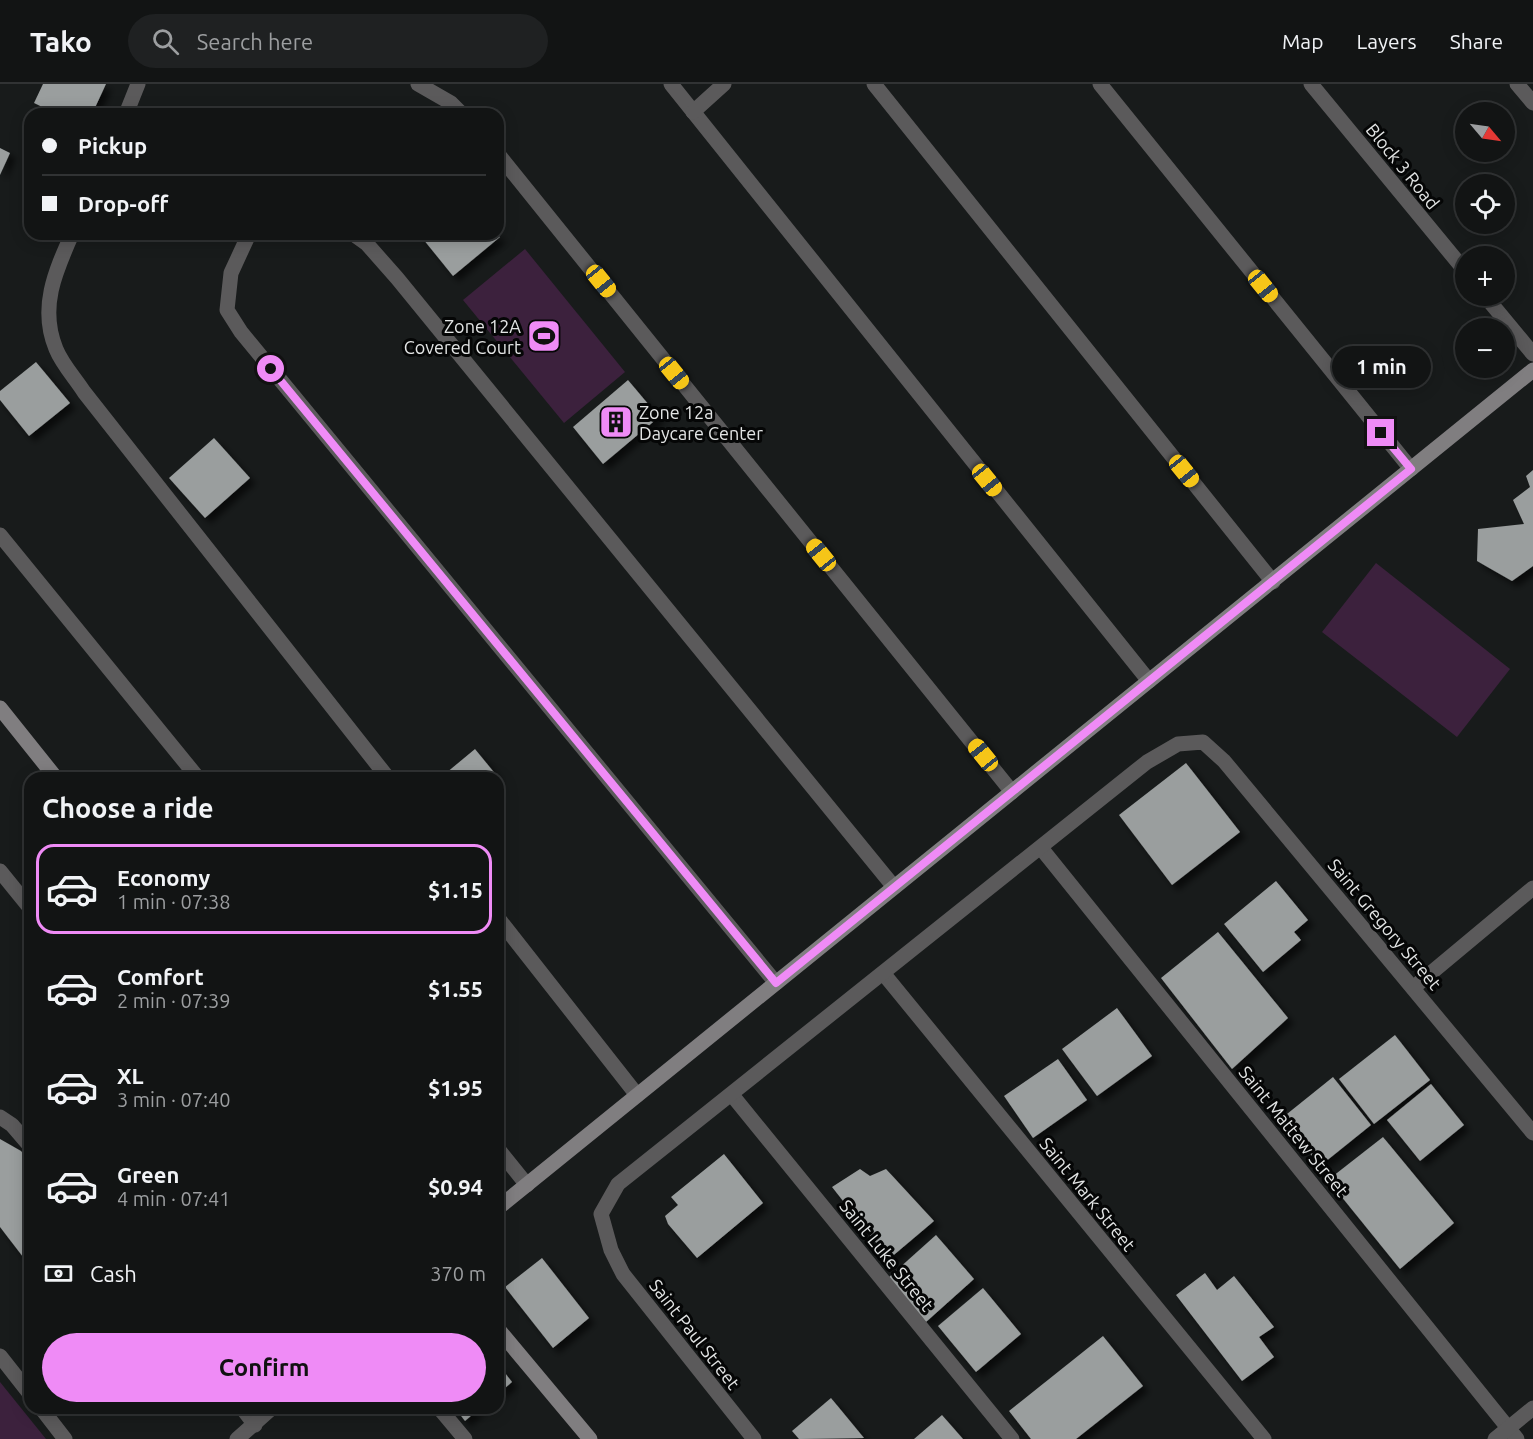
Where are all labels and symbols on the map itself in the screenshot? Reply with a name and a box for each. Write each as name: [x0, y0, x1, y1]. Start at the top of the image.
north arrow: [1455, 102, 1515, 162]
street label: Block 3 Road: [1362, 119, 1444, 213]
car: [583, 261, 619, 301]
car: [1245, 266, 1281, 306]
place label: Zone 12A Covered Court: [404, 316, 521, 357]
sports icon: Zone 12A Covered Court: [526, 318, 562, 354]
callout: 1 min: [1332, 346, 1430, 388]
car: [656, 353, 692, 393]
route start: [257, 355, 284, 382]
place label: Zone 12a Daycare Center: [639, 402, 763, 443]
building icon: Zone 12a Daycare Center: [598, 404, 634, 440]
route end: [1367, 419, 1394, 446]
car: [1166, 451, 1202, 491]
car: [969, 460, 1005, 500]
car: [803, 535, 839, 575]
car: [965, 735, 1001, 775]
street label: Saint Gregory Street: [1325, 855, 1445, 993]
street label: Saint Mattew Street: [1235, 1062, 1353, 1200]
street label: Saint Mark Street: [1036, 1133, 1140, 1255]
street label: Saint Luke Street: [836, 1195, 938, 1315]
street label: Saint Paul Street: [646, 1275, 744, 1393]

